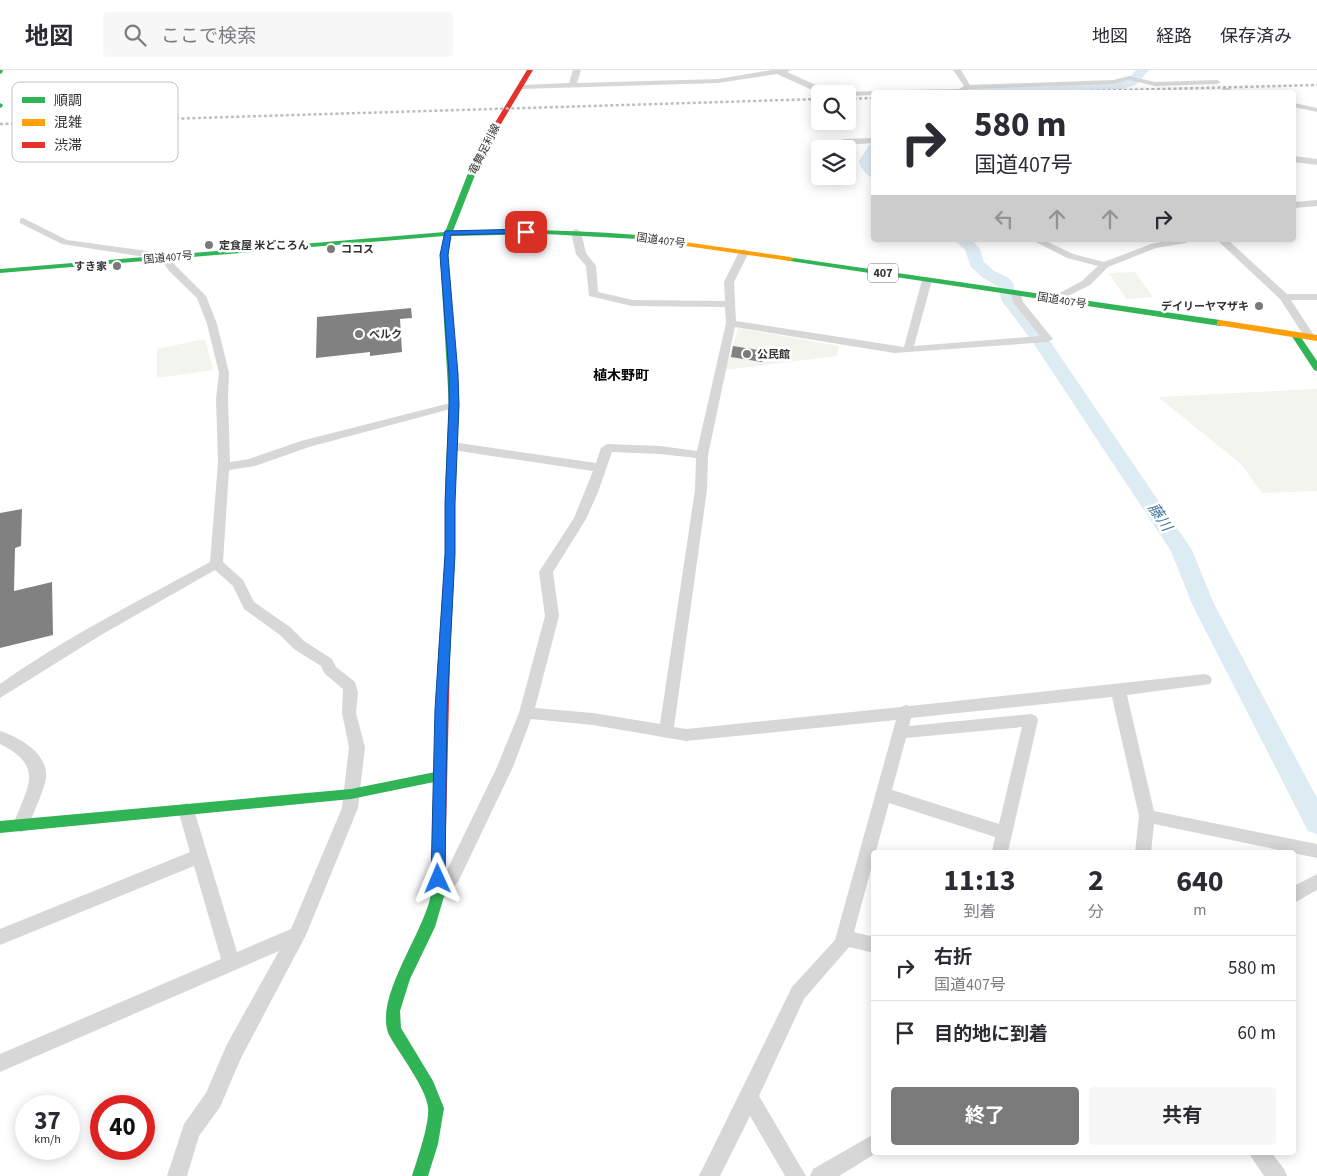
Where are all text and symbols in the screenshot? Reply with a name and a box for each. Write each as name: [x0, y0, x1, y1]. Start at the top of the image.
search box: [103, 12, 453, 57]
text: 地図: [25, 19, 73, 54]
icon: search: [121, 21, 149, 49]
text: ここで検索: [161, 23, 256, 50]
text: 地図: [1092, 24, 1128, 49]
text: 経路: [1156, 24, 1192, 49]
text: 保存済み: [1220, 24, 1292, 49]
legend: [12, 82, 178, 162]
map controls: [811, 85, 856, 185]
button: search: [811, 85, 856, 130]
text: 順調: [54, 91, 82, 111]
text: 580 m: [974, 100, 1066, 150]
icon: right: [891, 110, 956, 175]
text: 混雑: [54, 113, 82, 133]
street label: 竜舞足利線: [465, 121, 504, 177]
text: 渋滞: [54, 136, 82, 156]
button: layers: [811, 140, 856, 185]
text: 国道407号: [974, 149, 1073, 181]
icon: left: [990, 205, 1018, 233]
icon: ahead: [1043, 205, 1071, 233]
icon: ahead: [1096, 205, 1124, 233]
icon: right: [1149, 205, 1177, 233]
pin: [505, 211, 547, 253]
icon: arrive: [512, 218, 540, 246]
street label: 国道407号: [635, 230, 686, 251]
place label: 定食屋 米どころん: [219, 238, 309, 253]
marker: 定食屋 米どころん: [203, 239, 215, 251]
place label: ココス: [341, 242, 374, 257]
marker: ココス: [325, 243, 337, 255]
street label: 国道407号: [143, 248, 193, 267]
place label: すき家: [74, 259, 107, 274]
marker: すき家: [111, 260, 123, 272]
road number: 407: [868, 264, 898, 282]
street label: 国道407号: [1036, 289, 1087, 312]
place label: デイリーヤマザキ: [1161, 299, 1249, 314]
marker: デイリーヤマザキ: [1253, 300, 1265, 312]
place label: ベルク: [369, 327, 402, 342]
marker: ベルク: [353, 328, 365, 340]
place label: 公民館: [757, 347, 790, 362]
marker: 公民館: [741, 348, 753, 360]
district label: 植木野町: [593, 366, 649, 386]
water label: 藤川: [1142, 499, 1178, 537]
position arrow: [411, 852, 463, 904]
text: 11:13: [943, 859, 1016, 902]
text: 2: [1088, 859, 1104, 902]
text: 640: [1176, 860, 1224, 903]
text: m: [1193, 899, 1207, 921]
text: 到着: [963, 901, 995, 923]
text: 分: [1088, 901, 1104, 923]
text: 右折: [934, 944, 972, 971]
icon: right: [891, 954, 919, 982]
text: 580 m: [1228, 955, 1276, 982]
text: 国道407号: [934, 974, 1006, 996]
icon: arrive: [891, 1019, 919, 1047]
text: 60 m: [1238, 1020, 1276, 1047]
text: 目的地に到着: [934, 1021, 1048, 1048]
button: 終了: [891, 1087, 1079, 1145]
button: 共有: [1089, 1087, 1276, 1145]
speed limit sign: 40: [90, 1095, 155, 1160]
text: 37: [34, 1103, 61, 1139]
text: km/h: [34, 1131, 61, 1148]

